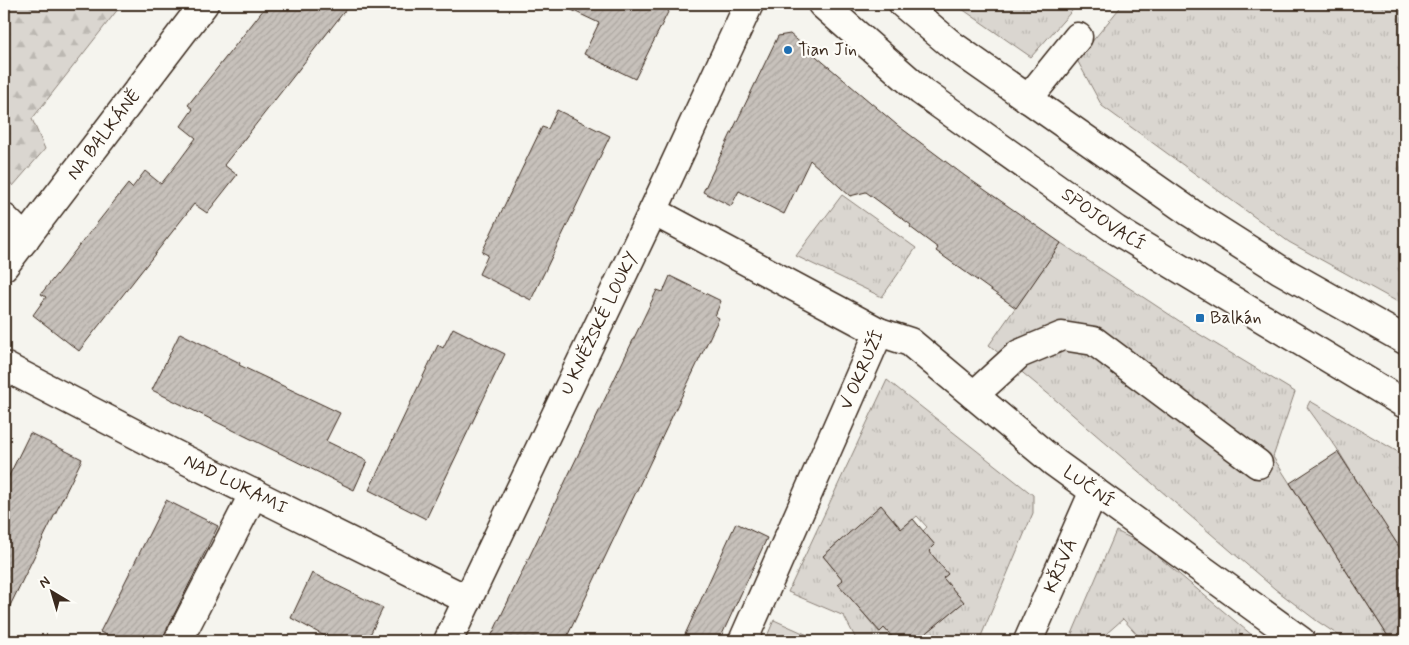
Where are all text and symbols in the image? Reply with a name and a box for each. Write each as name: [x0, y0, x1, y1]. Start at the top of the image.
place label: Tian Jin: [798, 38, 857, 62]
marker: Tian Jin: [782, 44, 794, 56]
street label: NA BALKÁNĚ: [62, 84, 147, 185]
street label: SPOJOVACÍ: [1056, 183, 1150, 257]
street label: U KNĚŽSKÉ LOUKY: [555, 248, 644, 399]
place label: Balkán: [1210, 306, 1262, 330]
marker: Balkán: [1194, 312, 1206, 324]
street label: V OKRUŽÍ: [834, 327, 890, 414]
street label: NAD LUKAMI: [180, 449, 291, 520]
street label: LUČNÍ: [1058, 460, 1119, 514]
street label: KŘIVÁ: [1039, 535, 1083, 597]
north arrow: [28, 568, 78, 618]
text: N: [35, 573, 54, 593]

